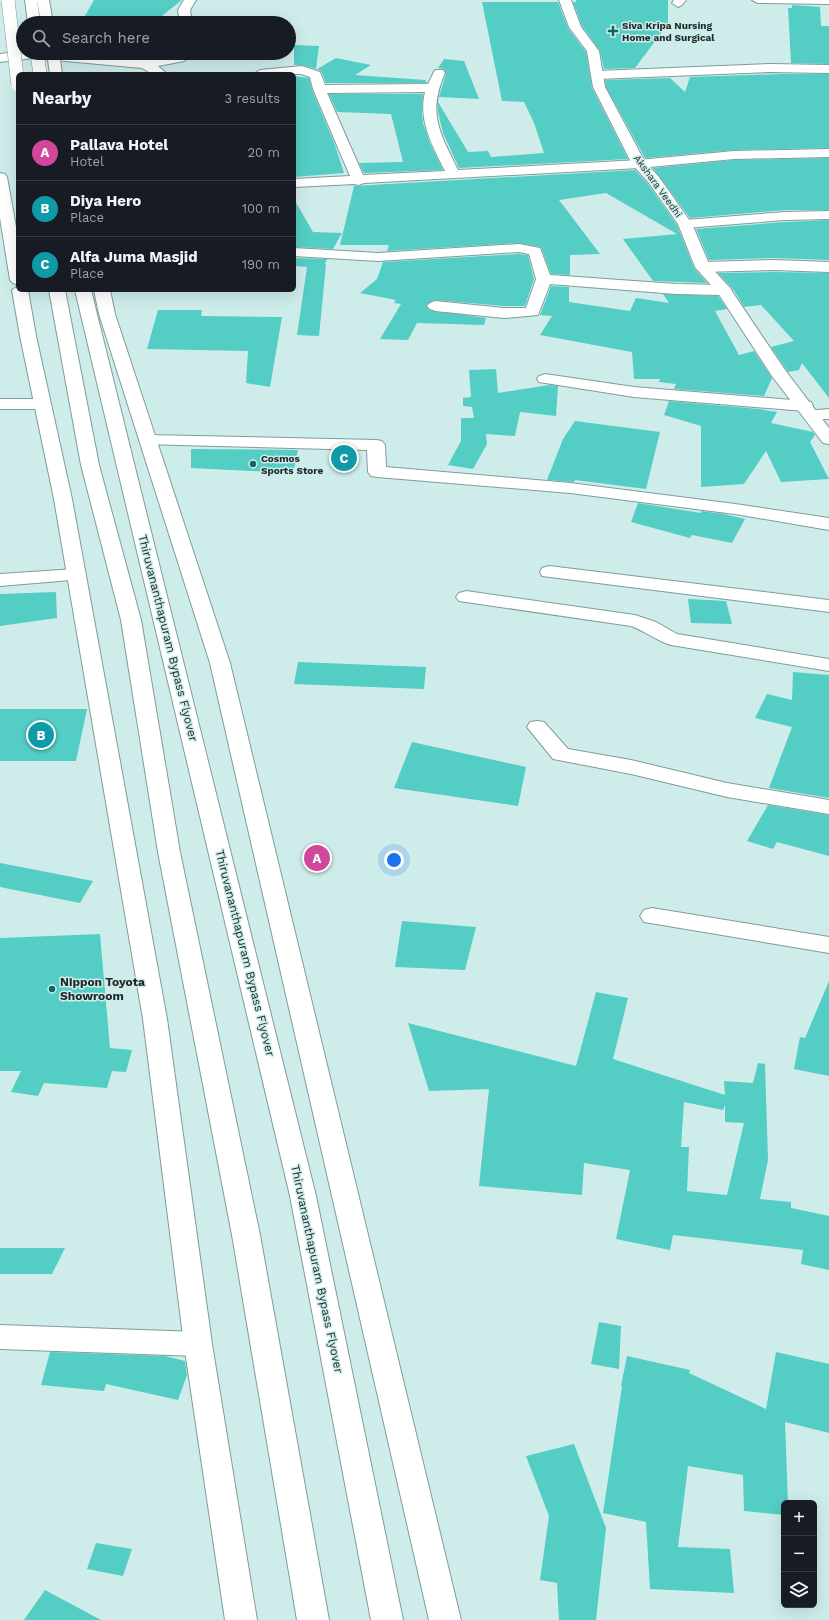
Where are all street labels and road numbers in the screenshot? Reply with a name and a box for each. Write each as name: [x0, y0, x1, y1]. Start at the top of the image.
street label: Akshara Veedhi: [632, 153, 684, 219]
street label: Thiruvananthapuram Bypass Flyover: [135, 533, 201, 743]
street label: Thiruvananthapuram Bypass Flyover: [212, 848, 278, 1058]
street label: Thiruvananthapuram Bypass Flyover: [288, 1163, 346, 1375]

